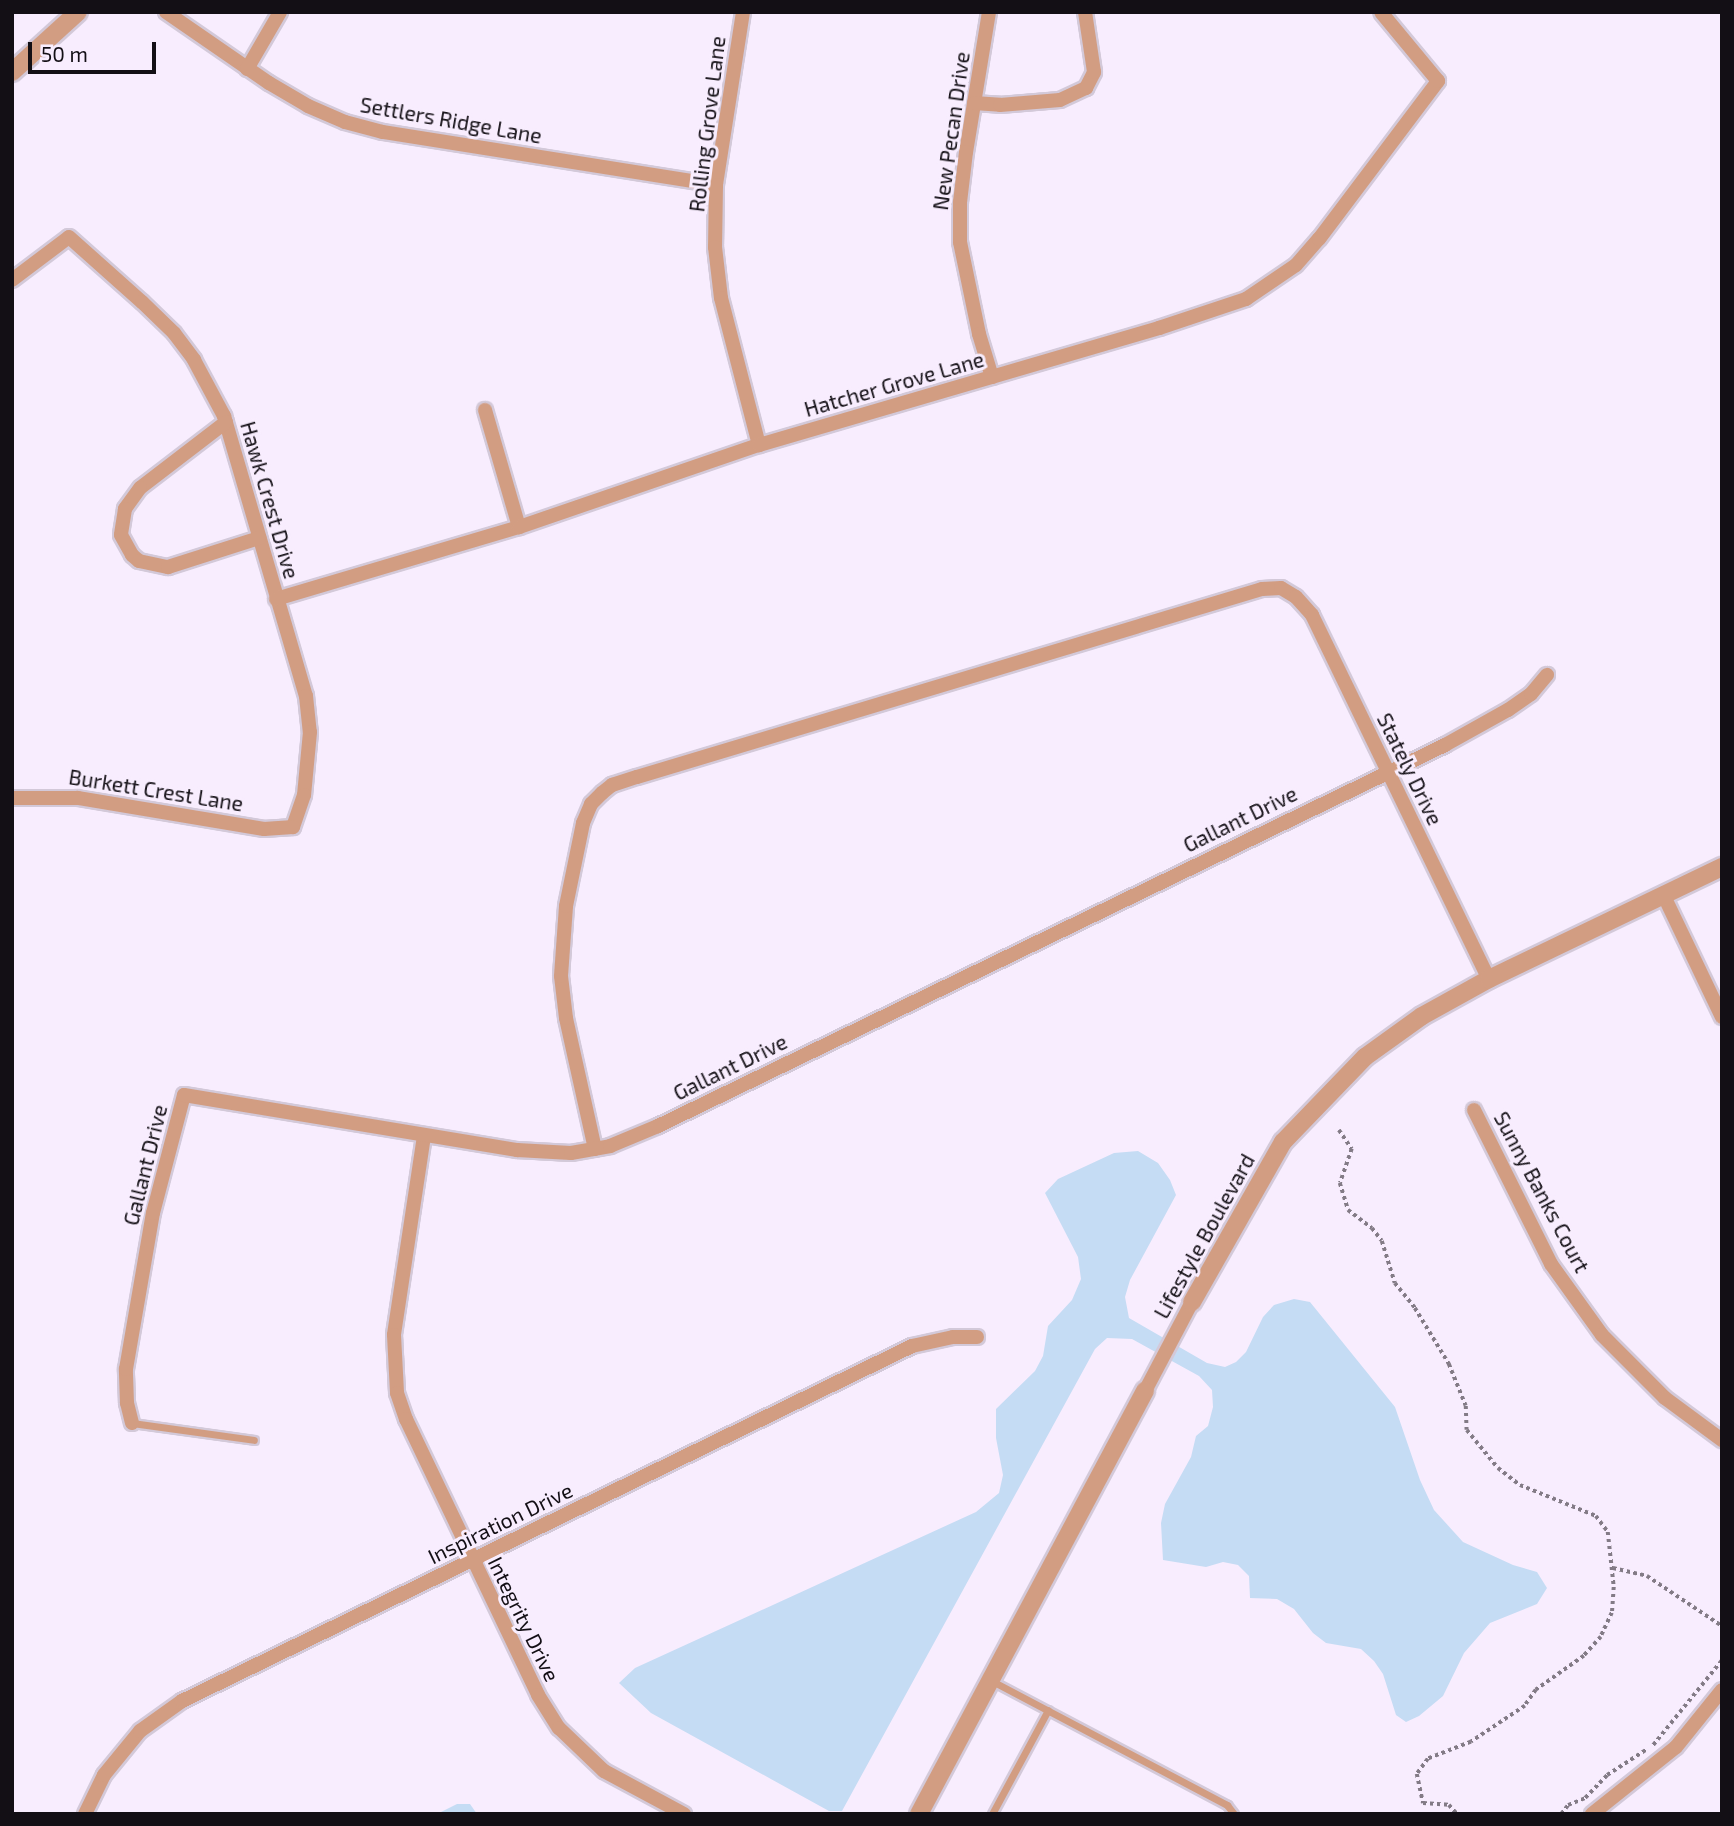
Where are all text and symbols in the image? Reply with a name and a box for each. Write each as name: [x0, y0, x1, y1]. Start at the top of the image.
scale bar: [32, 28, 159, 72]
street label: Rolling Grove Lane: [684, 35, 730, 213]
text: 50 m: [41, 41, 88, 66]
street label: New Pecan Drive: [927, 50, 975, 212]
street label: Settlers Ridge Lane: [358, 92, 544, 148]
street label: Hatcher Grove Lane: [801, 346, 987, 422]
street label: Hawk Crest Drive: [235, 418, 305, 582]
street label: Stately Drive: [1372, 709, 1448, 829]
street label: Burkett Crest Lane: [67, 764, 245, 816]
street label: Gallant Drive: [1179, 781, 1301, 857]
street label: Gallant Drive: [669, 1029, 791, 1105]
street label: Gallant Drive: [118, 1102, 172, 1228]
street label: Sunny Banks Court: [1489, 1107, 1595, 1277]
street label: Lifestyle Boulevard: [1148, 1149, 1260, 1323]
street label: Inspiration Drive: [424, 1477, 576, 1569]
street label: Integrity Drive: [483, 1552, 565, 1686]

